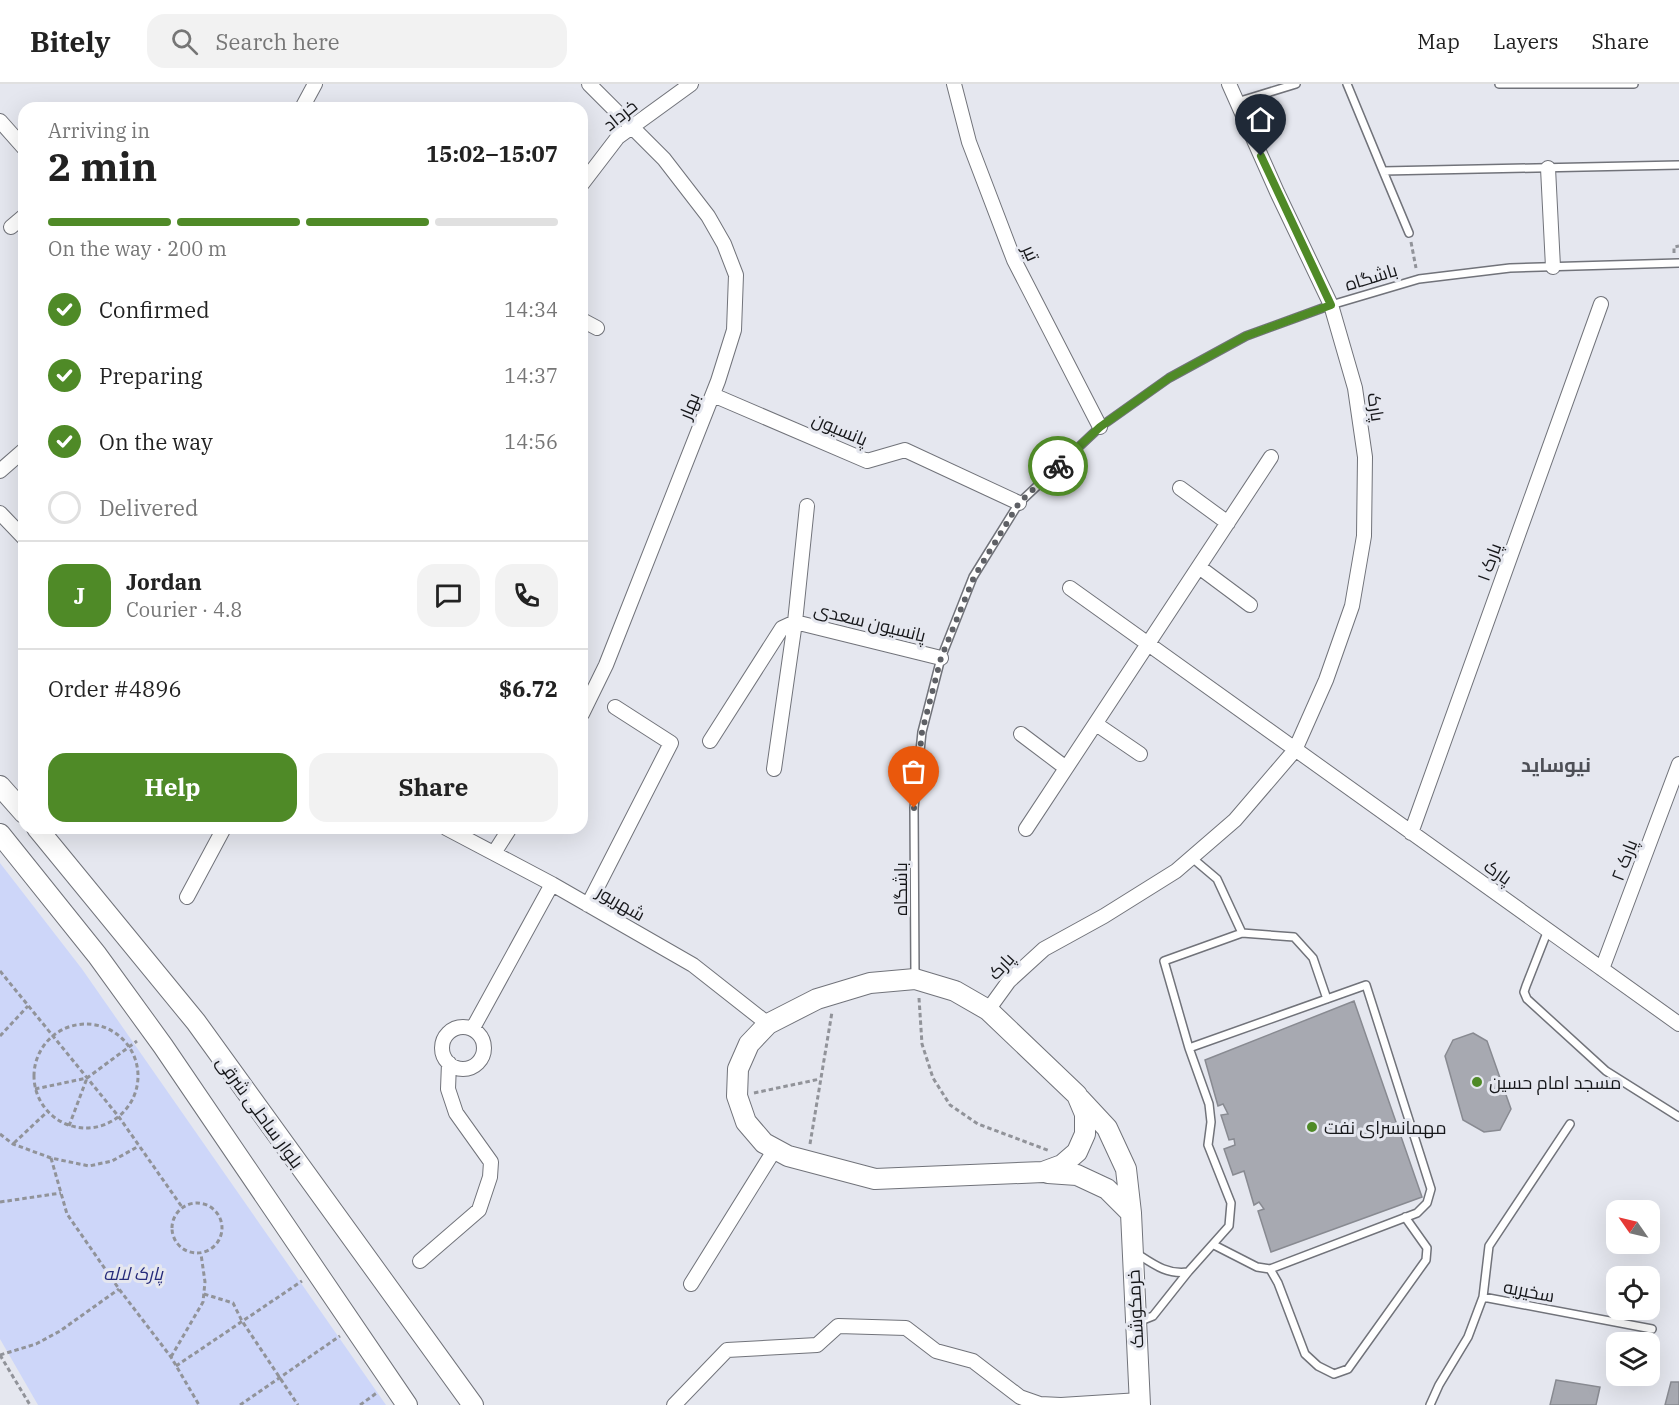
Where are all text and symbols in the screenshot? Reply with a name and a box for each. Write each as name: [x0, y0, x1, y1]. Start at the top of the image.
search box: [147, 14, 567, 68]
text: Bitely: [30, 23, 111, 60]
icon: search: [168, 25, 201, 58]
text: Search here: [216, 27, 339, 56]
text: Map: [1417, 27, 1460, 55]
text: Layers: [1493, 27, 1559, 55]
text: Share: [1592, 27, 1649, 55]
street label: خرداد: [598, 94, 642, 136]
pin: [1235, 94, 1286, 156]
icon: home: [1244, 103, 1277, 136]
text: Arriving in: [48, 117, 150, 144]
text: 15:02–15:07: [426, 139, 558, 168]
text: 2 min: [48, 141, 157, 192]
text: On the way · 200 m: [48, 235, 227, 262]
street label: تیر: [1017, 240, 1045, 265]
street label: باشگاه: [1342, 258, 1400, 296]
icon: check: [48, 293, 81, 326]
text: Confirmed: [99, 295, 210, 324]
text: 14:34: [504, 296, 558, 323]
icon: check: [48, 359, 81, 392]
text: Preparing: [99, 361, 203, 390]
text: 14:37: [504, 362, 558, 389]
street label: بهار: [673, 389, 705, 424]
street label: پارک: [1361, 391, 1390, 423]
street label: پانسیون: [808, 407, 871, 452]
icon: check: [48, 425, 81, 458]
text: On the way: [99, 427, 213, 456]
text: 14:56: [504, 428, 558, 455]
courier: [1028, 436, 1088, 496]
icon: bike: [1042, 450, 1075, 483]
text: Delivered: [99, 493, 198, 522]
street label: پارک ۱: [1472, 540, 1507, 584]
button: chat: [417, 564, 480, 627]
button: phone: [495, 564, 558, 627]
text: Jordan: [126, 567, 202, 596]
text: J: [74, 581, 85, 610]
text: Courier · 4.8: [126, 596, 242, 623]
street label: پانسیون سعدی: [811, 597, 928, 648]
text: Order #4896: [48, 674, 182, 703]
text: $6.72: [499, 674, 558, 703]
pin: [888, 746, 939, 808]
district label: نیوساید: [1521, 751, 1591, 778]
button: Help: [48, 753, 297, 822]
button: Share: [309, 753, 558, 822]
icon: bag: [897, 755, 930, 788]
street label: پارک ۲: [1606, 836, 1643, 884]
street label: پارک: [1479, 854, 1517, 891]
street label: باشگاه: [889, 862, 912, 916]
street label: شهریور: [592, 880, 649, 926]
street label: پارک: [983, 947, 1020, 985]
street label: بلوار ساحلی شرقی: [211, 1051, 309, 1173]
place label: مسجد امام حسین: [1489, 1071, 1621, 1095]
marker: مسجد امام حسین: [1470, 1075, 1484, 1089]
place label: مهمانسرای نفت: [1324, 1116, 1446, 1139]
marker: مهمانسرای نفت: [1305, 1120, 1319, 1134]
north arrow: [1606, 1200, 1660, 1254]
map controls: [1606, 1200, 1660, 1386]
park label: پارک لاله: [103, 1262, 164, 1286]
button: locate: [1606, 1266, 1660, 1320]
street label: خرمکوشک: [1121, 1269, 1149, 1349]
street label: سخیریه: [1501, 1275, 1557, 1307]
button: layers: [1606, 1332, 1660, 1386]

